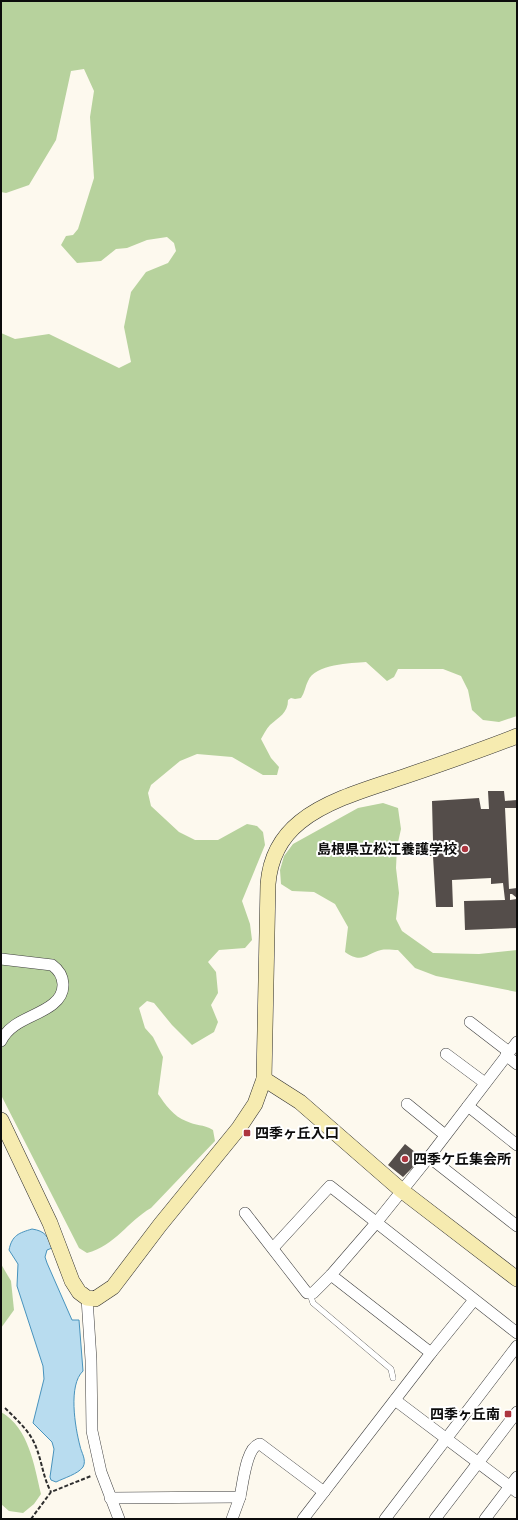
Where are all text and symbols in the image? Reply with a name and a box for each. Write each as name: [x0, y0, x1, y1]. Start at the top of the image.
place label: 島根県立松江養護学校: [317, 839, 457, 859]
marker: 島根県立松江養護学校: [460, 844, 470, 854]
place label: 四季ヶ丘入口: [255, 1123, 339, 1143]
marker: 四季ヶ丘入口: [242, 1128, 252, 1138]
place label: 四季ケ丘集会所: [413, 1149, 511, 1169]
marker: 四季ケ丘集会所: [400, 1154, 410, 1164]
place label: 四季ヶ丘南: [430, 1404, 500, 1424]
marker: 四季ヶ丘南: [503, 1409, 513, 1419]

